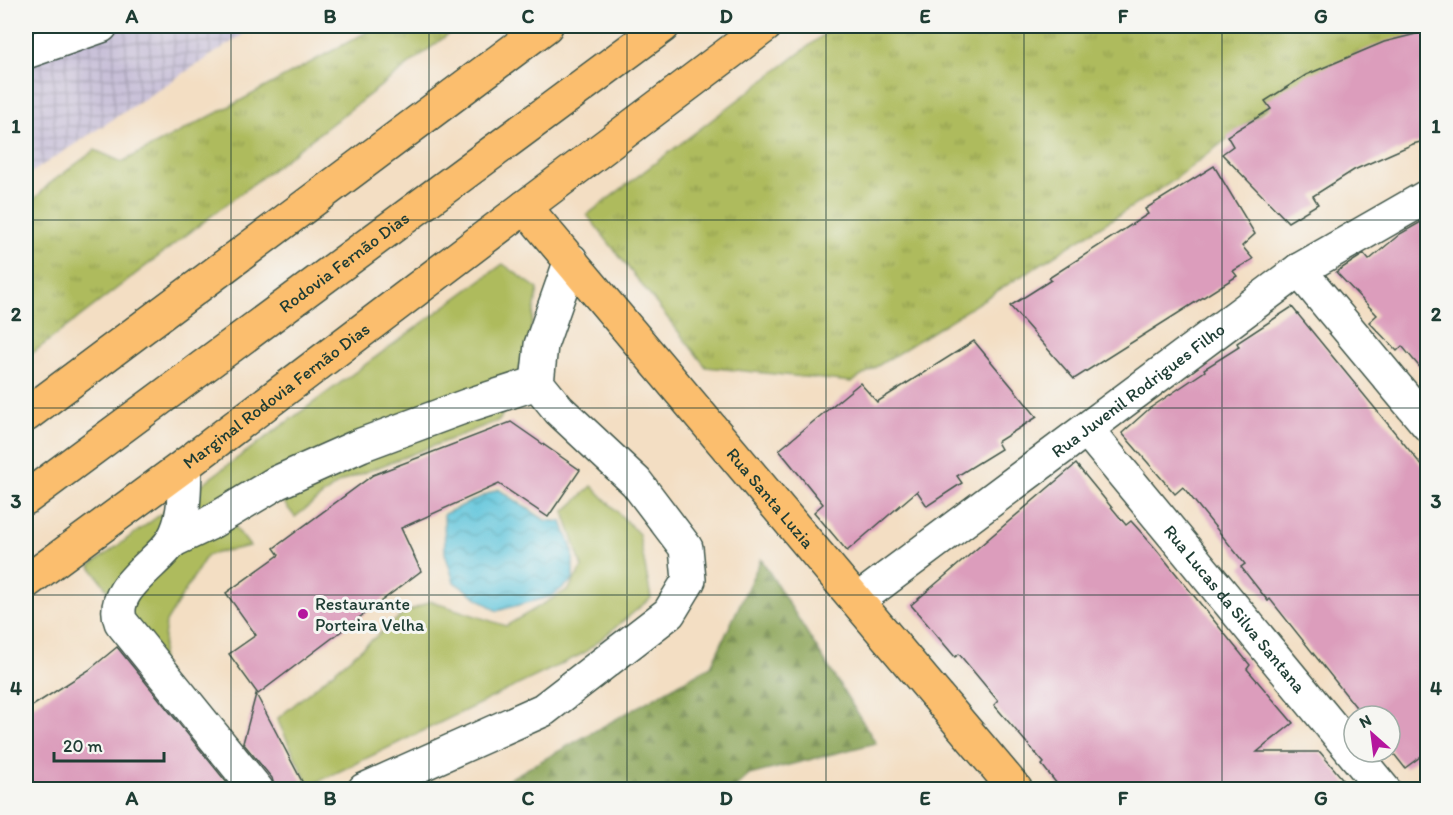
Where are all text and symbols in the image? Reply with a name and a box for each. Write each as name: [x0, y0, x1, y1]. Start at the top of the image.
text: A: [125, 4, 139, 28]
text: B: [324, 4, 337, 28]
text: C: [522, 4, 535, 28]
text: D: [719, 4, 733, 28]
text: E: [919, 4, 931, 28]
text: F: [1118, 4, 1129, 28]
text: G: [1314, 4, 1328, 28]
text: 1: [11, 114, 21, 138]
text: 1: [1431, 114, 1441, 138]
street label: Rodovia Fernão Dias: [275, 207, 414, 318]
text: 2: [11, 302, 22, 326]
text: 2: [1431, 302, 1442, 326]
street label: Marginal Rodovia Fernão Dias: [178, 318, 374, 474]
street label: Rua Juvenil Rodrigues Filho: [1047, 318, 1229, 462]
street label: Rua Santa Luzia: [722, 443, 819, 554]
text: 3: [11, 489, 22, 513]
text: 3: [1431, 489, 1442, 513]
street label: Rua Lucas da Silva Santana: [1159, 520, 1311, 698]
place label: Restaurante Porteira Velha: [315, 593, 425, 636]
marker: Restaurante Porteira Velha: [296, 607, 310, 621]
text: 4: [10, 676, 22, 700]
text: 4: [1430, 676, 1442, 700]
north arrow: [1342, 704, 1402, 764]
text: N: [1356, 710, 1374, 732]
scale bar: [54, 725, 164, 763]
text: 20 m: [63, 735, 103, 757]
text: A: [125, 786, 139, 810]
text: B: [324, 786, 337, 810]
text: C: [522, 786, 535, 810]
text: D: [719, 786, 733, 810]
text: E: [919, 786, 931, 810]
text: F: [1118, 786, 1129, 810]
text: G: [1314, 786, 1328, 810]

